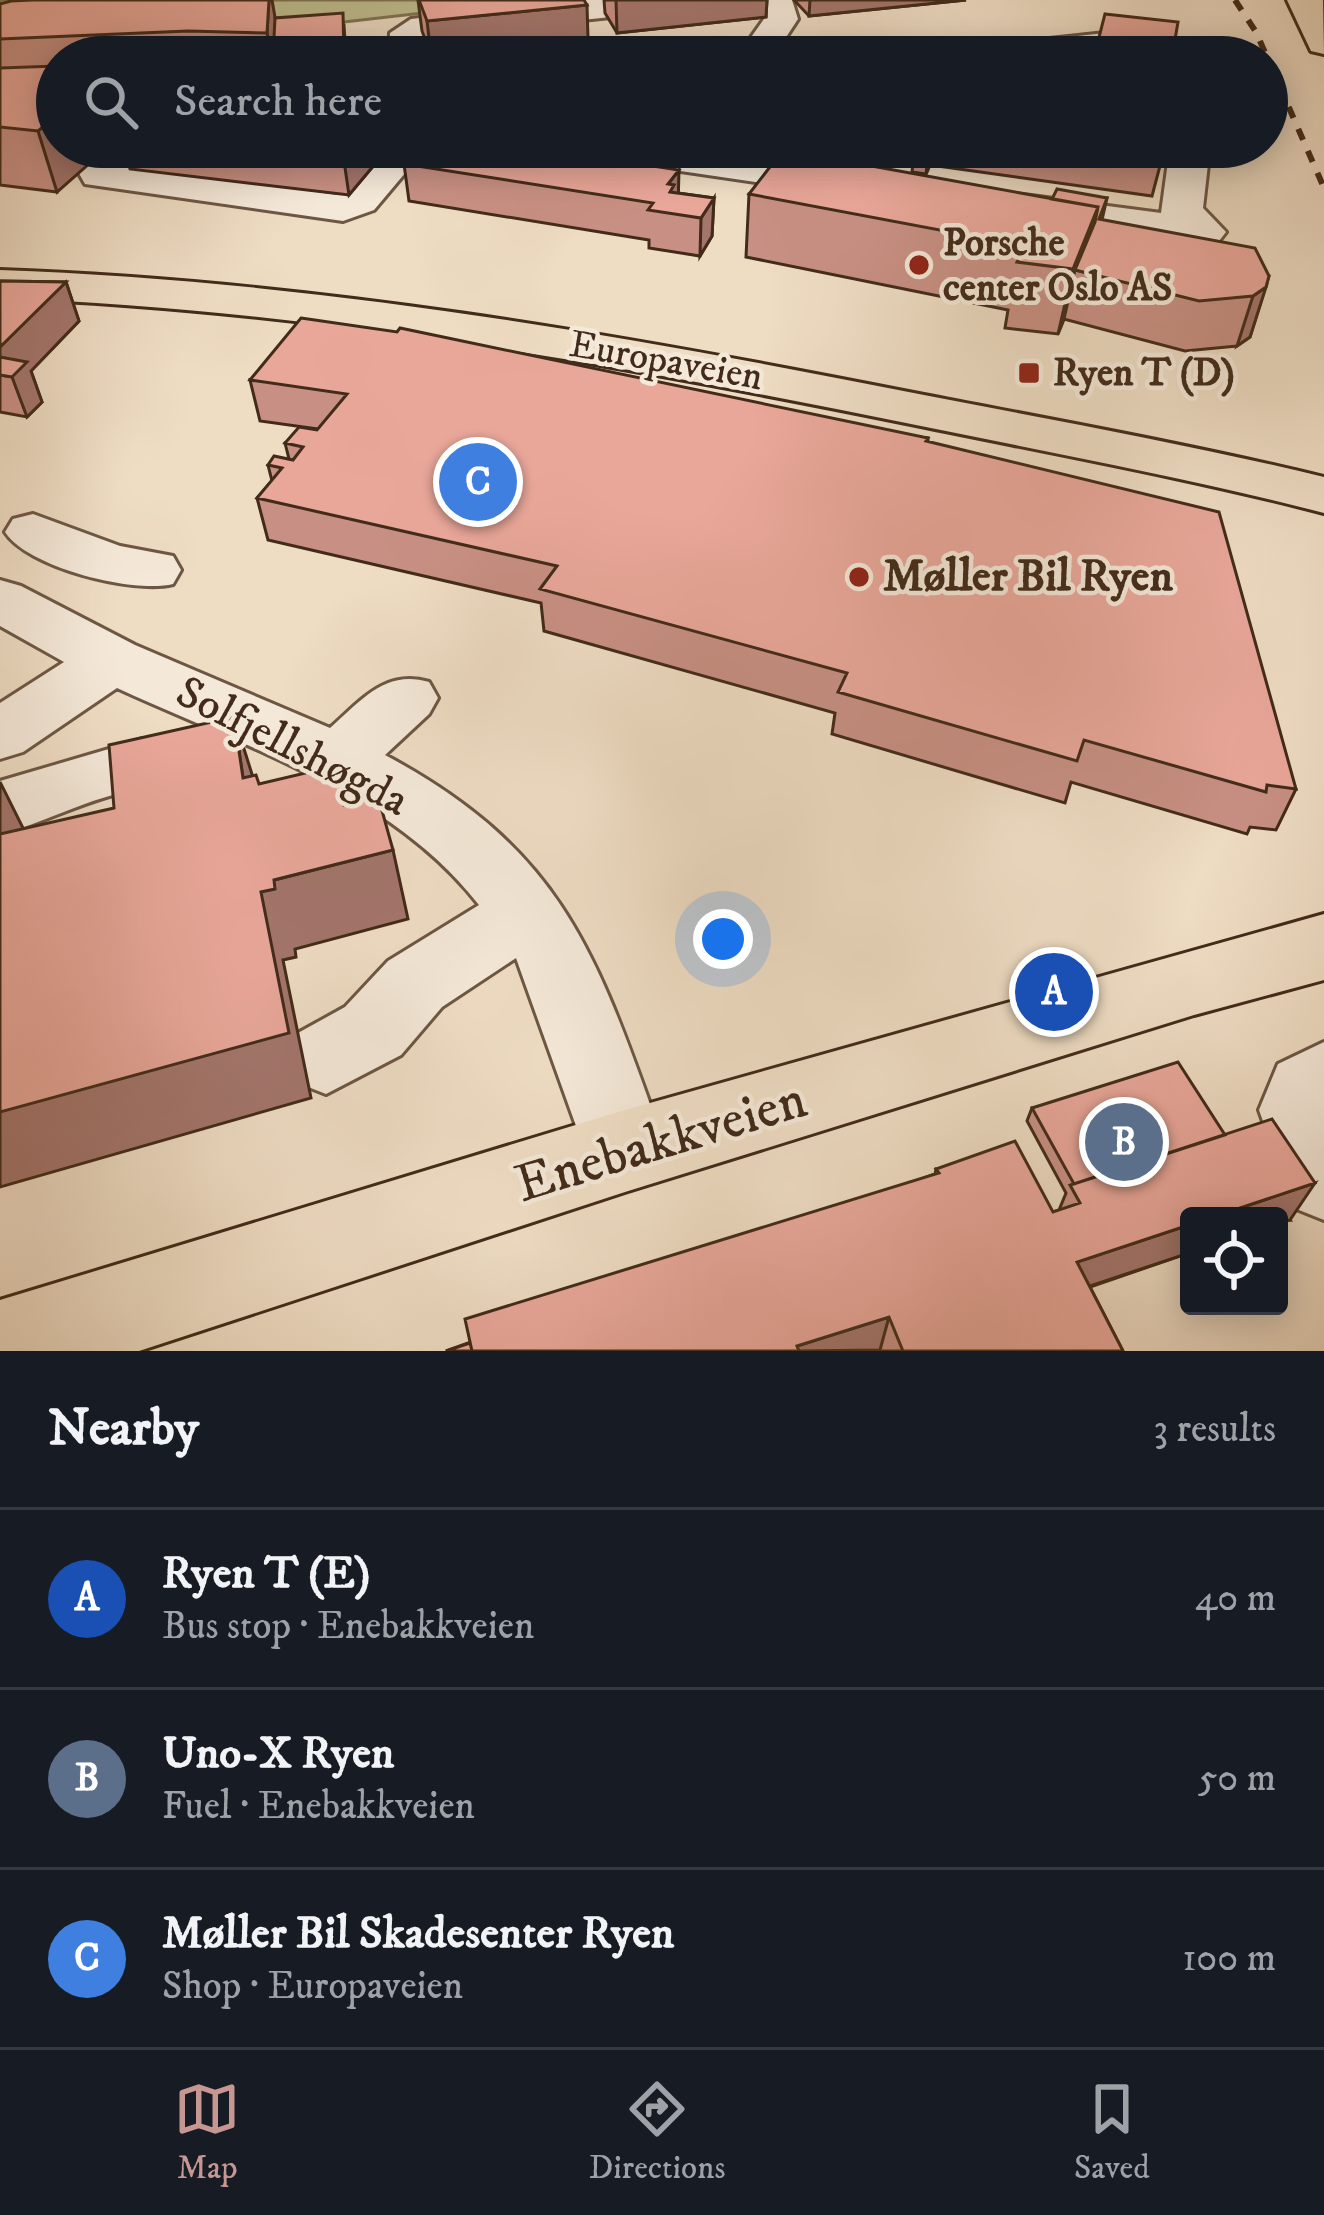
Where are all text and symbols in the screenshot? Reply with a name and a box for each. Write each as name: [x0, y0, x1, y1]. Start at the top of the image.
search box: [36, 36, 1288, 168]
icon: search: [78, 69, 144, 135]
text: Search here: [174, 74, 382, 130]
place label: Porsche center Oslo AS: [943, 219, 1172, 313]
marker: Porsche center Oslo AS: [906, 252, 932, 278]
street label: Europaveien: [565, 320, 767, 402]
place label: Ryen T (D): [1053, 349, 1235, 398]
marker: Ryen T (D): [1016, 360, 1042, 386]
pin: C: [439, 437, 517, 527]
place label: Møller Bil Ryen: [883, 549, 1173, 605]
marker: Møller Bil Ryen: [846, 564, 872, 590]
street label: Solfjellshøgda: [166, 665, 418, 829]
your location: [693, 909, 753, 969]
pin: A: [1015, 947, 1093, 1037]
street label: Enebakkveien: [507, 1067, 815, 1219]
pin: B: [1085, 1097, 1163, 1187]
map controls: [1180, 1207, 1288, 1315]
button: locate: [1180, 1207, 1288, 1315]
text: Nearby: [48, 1397, 199, 1461]
text: 3 results: [1153, 1405, 1276, 1454]
text: Ryen T (E): [162, 1546, 370, 1602]
text: A: [75, 1574, 99, 1623]
text: 40 m: [1195, 1574, 1276, 1623]
text: Bus stop · Enebakkveien: [162, 1602, 534, 1651]
text: Uno-X Ryen: [162, 1726, 394, 1782]
text: B: [75, 1754, 99, 1803]
text: 50 m: [1198, 1754, 1276, 1803]
text: Fuel · Enebakkveien: [162, 1782, 475, 1831]
text: Møller Bil Skadesenter Ryen: [162, 1906, 674, 1962]
text: C: [74, 1934, 100, 1983]
text: 100 m: [1182, 1934, 1276, 1983]
text: Shop · Europaveien: [162, 1962, 463, 2011]
tab: Map: [174, 2076, 240, 2189]
tab: Directions: [589, 2076, 725, 2189]
tab: Saved: [1074, 2076, 1150, 2189]

